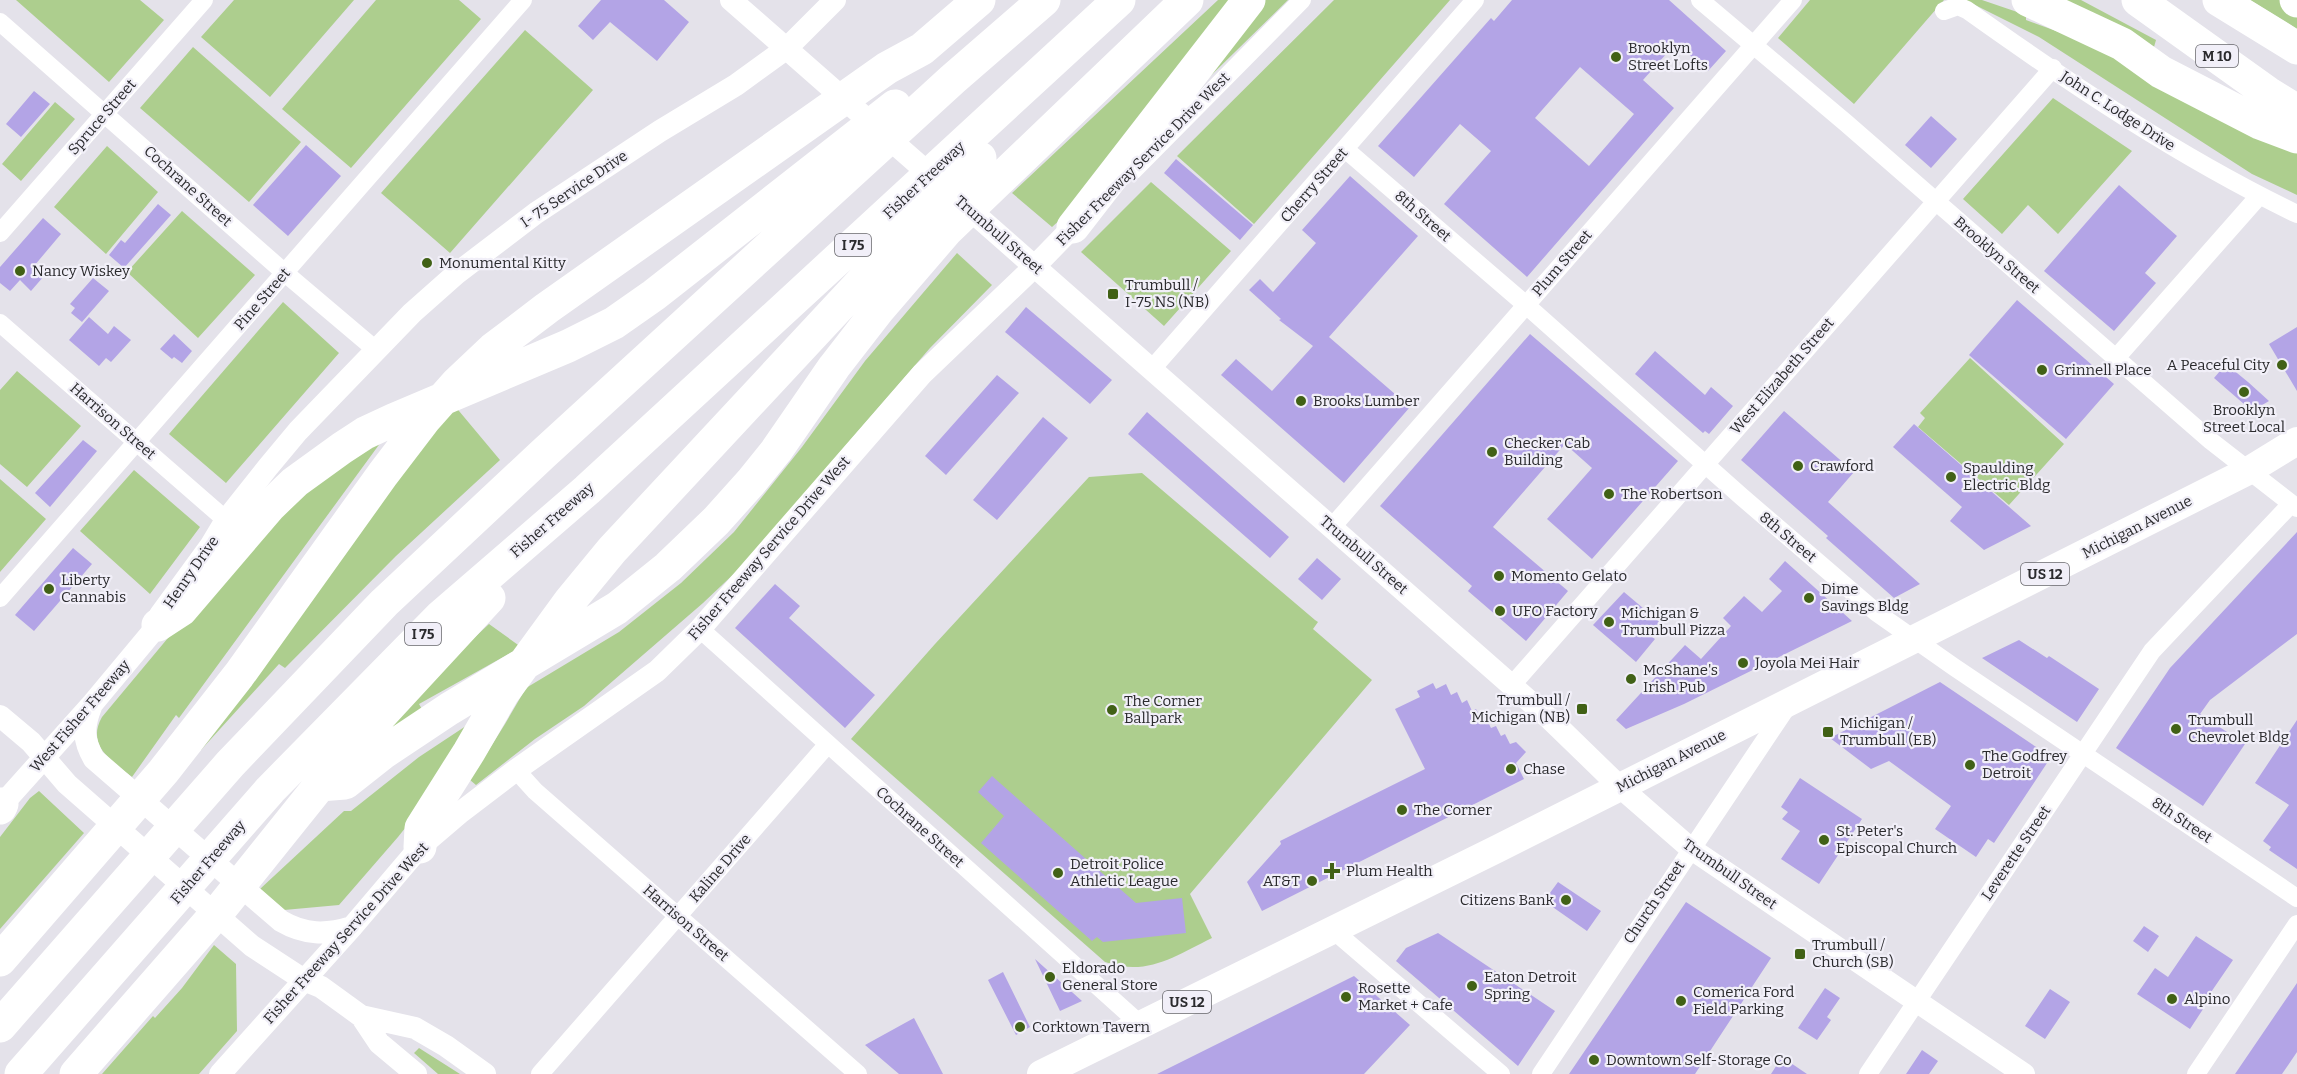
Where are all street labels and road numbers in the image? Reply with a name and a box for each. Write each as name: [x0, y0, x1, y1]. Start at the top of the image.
road number: M 10: [2196, 45, 2238, 67]
street label: John C. Lodge Drive: [2057, 67, 2179, 155]
street label: Fisher Freeway Service Drive West: [1053, 68, 1234, 249]
street label: Spruce Street: [64, 75, 140, 158]
street label: Fisher Freeway: [879, 138, 969, 222]
street label: Cochrane Street: [140, 142, 236, 231]
street label: Cherry Street: [1277, 143, 1352, 226]
street label: I- 75 Service Drive: [517, 147, 631, 231]
street label: 8th Street: [1391, 187, 1455, 246]
street label: Trumbull Street: [951, 192, 1047, 278]
street label: Brooklyn Street: [1950, 213, 2044, 298]
street label: Plum Street: [1528, 226, 1596, 300]
road number: I 75: [835, 234, 871, 256]
street label: Pine Street: [230, 264, 294, 334]
street label: West Elizabeth Street: [1727, 314, 1838, 438]
street label: Harrison Street: [66, 379, 160, 464]
street label: Fisher Freeway Service Drive West: [684, 452, 854, 644]
street label: Fisher Freeway: [506, 479, 598, 561]
street label: Michigan Avenue: [2079, 492, 2195, 562]
street label: 8th Street: [1756, 508, 1821, 566]
street label: Trumbull Street: [1316, 512, 1412, 598]
street label: Henry Drive: [159, 532, 223, 612]
road number: US 12: [2021, 563, 2069, 585]
road number: I 75: [405, 623, 441, 645]
street label: West Fisher Freeway: [26, 656, 134, 776]
street label: Michigan Avenue: [1613, 726, 1729, 796]
street label: Cochrane Street: [872, 783, 968, 872]
street label: 8th Street: [2148, 793, 2216, 847]
street label: Leverette Street: [1978, 802, 2055, 904]
street label: Fisher Freeway: [167, 816, 249, 908]
street label: Kaline Drive: [685, 830, 755, 906]
street label: Trumbull Street: [1680, 835, 1781, 913]
street label: Fisher Freeway Service Drive West: [260, 838, 433, 1027]
street label: Church Street: [1620, 857, 1689, 947]
street label: Harrison Street: [639, 881, 733, 966]
road number: US 12: [1163, 991, 1211, 1013]

